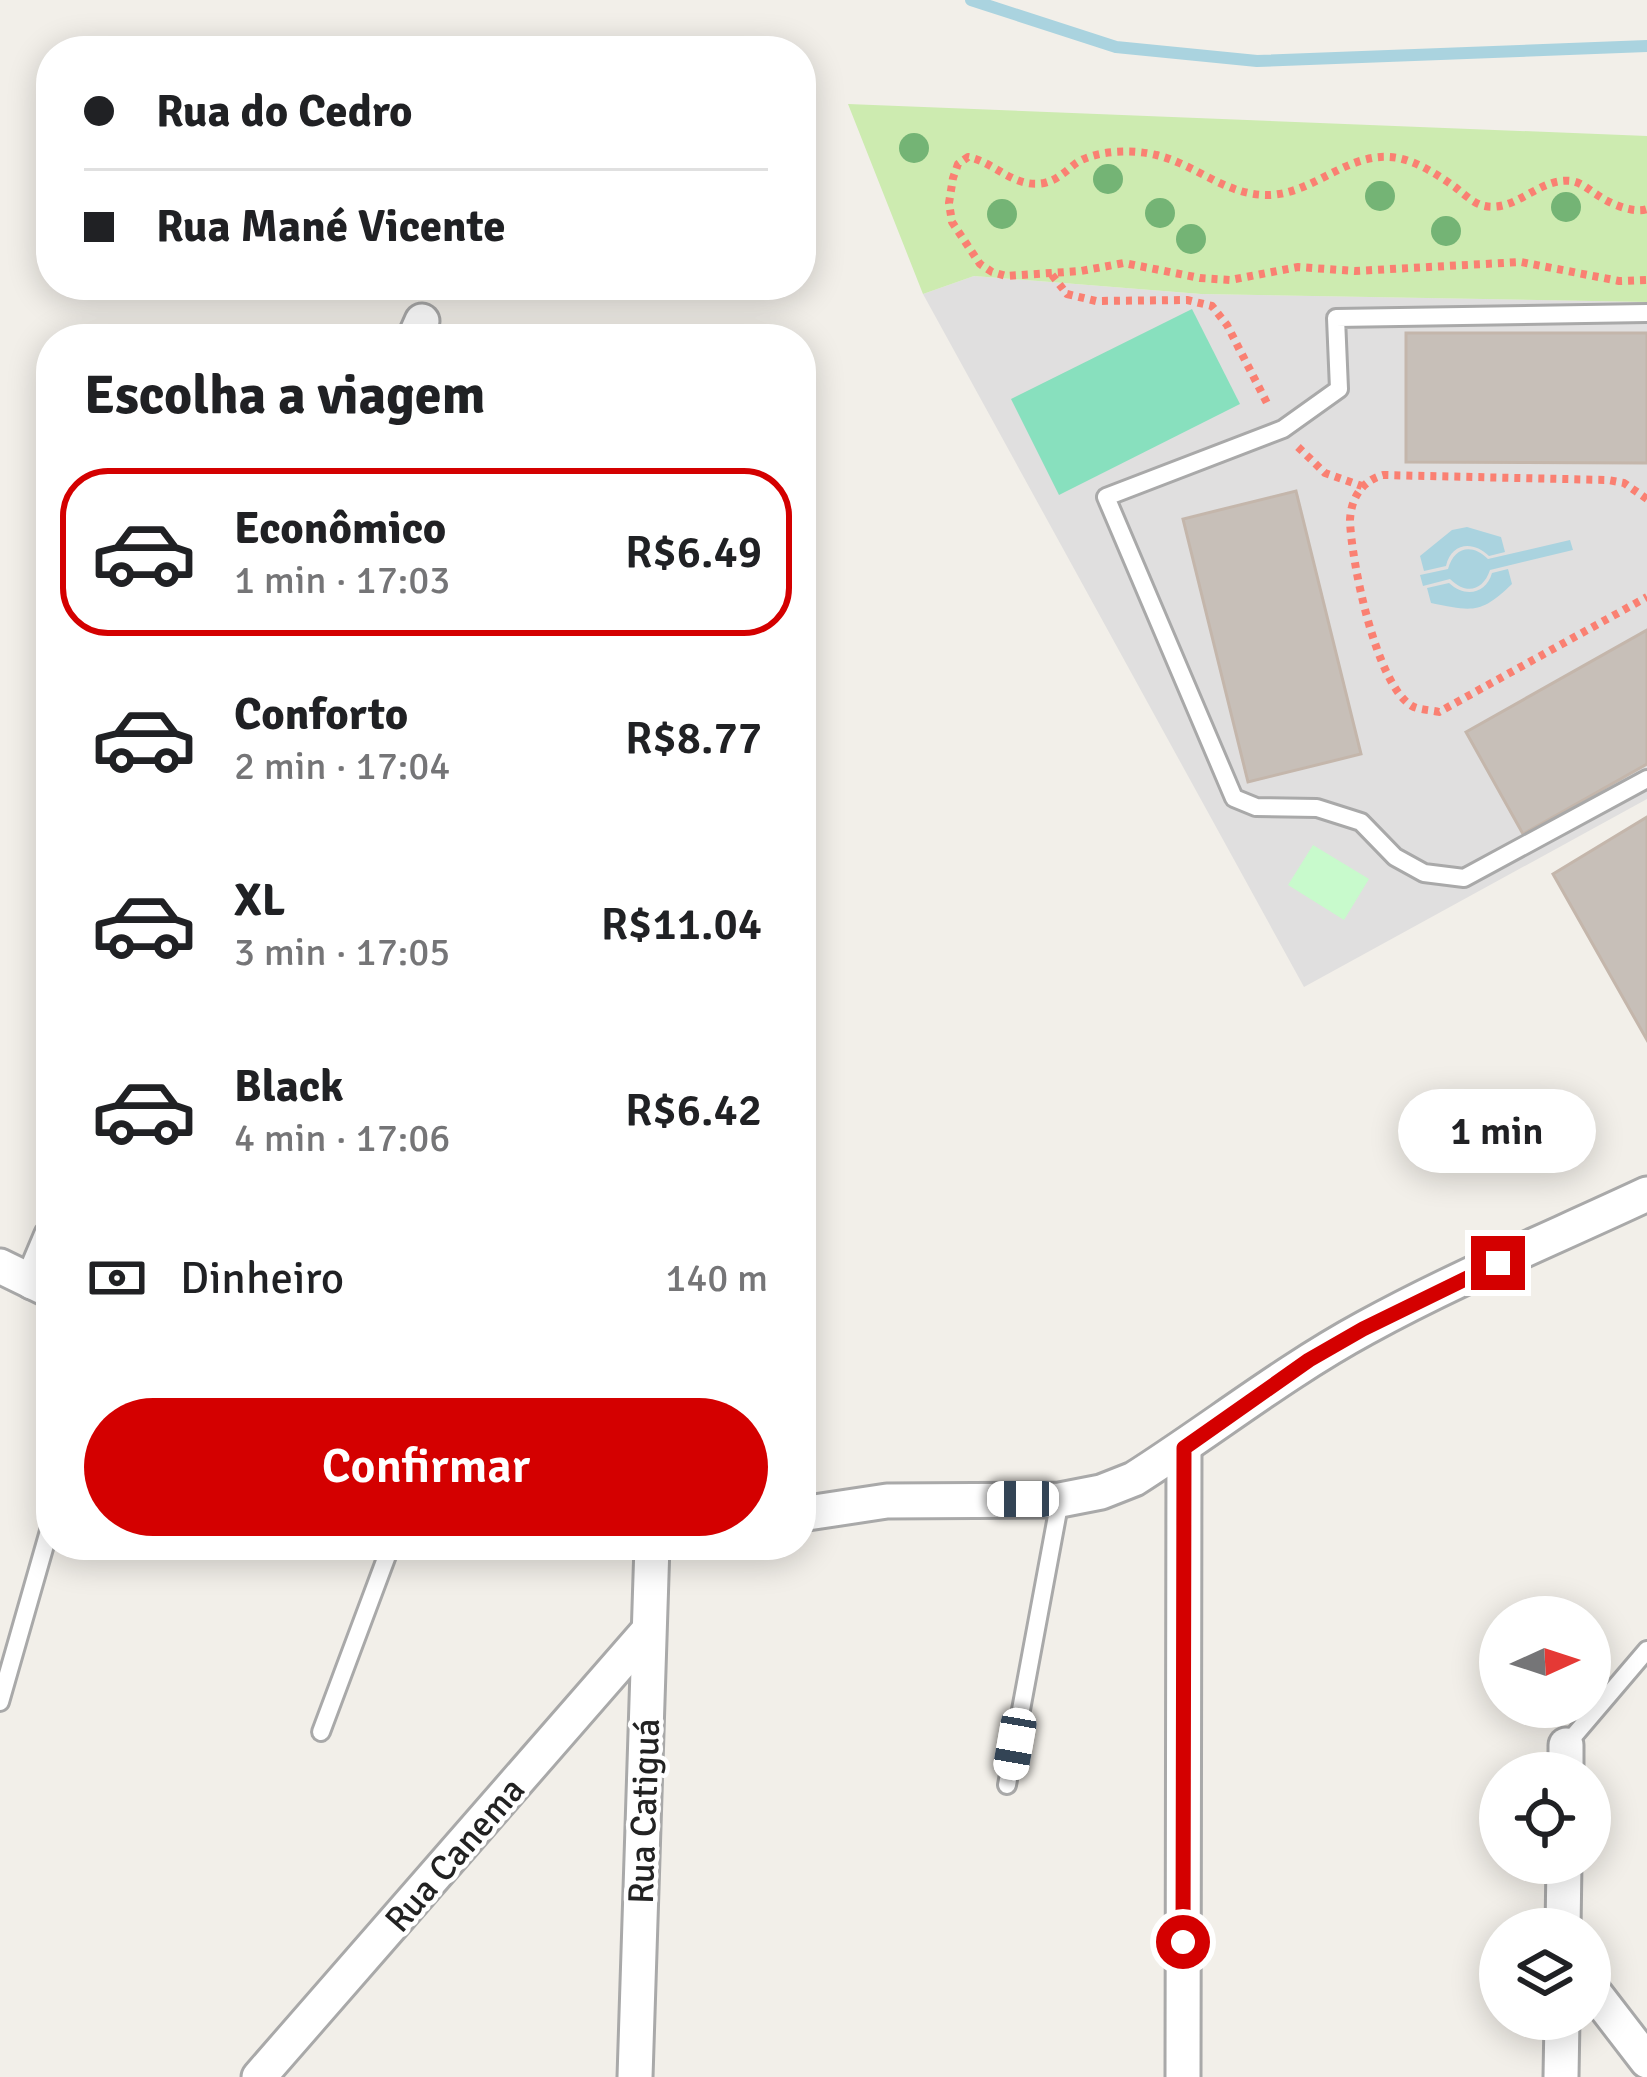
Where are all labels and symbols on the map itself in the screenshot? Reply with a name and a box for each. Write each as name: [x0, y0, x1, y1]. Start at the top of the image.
callout: 1 min: [1399, 1089, 1597, 1173]
route end: [1471, 1236, 1525, 1290]
car: [987, 1481, 1059, 1517]
north arrow: [1479, 1596, 1611, 1728]
car: [991, 1705, 1039, 1783]
street label: Rua Catiguá: [619, 1717, 670, 1905]
street label: Rua Canema: [375, 1768, 535, 1942]
route start: [1156, 1915, 1210, 1969]

